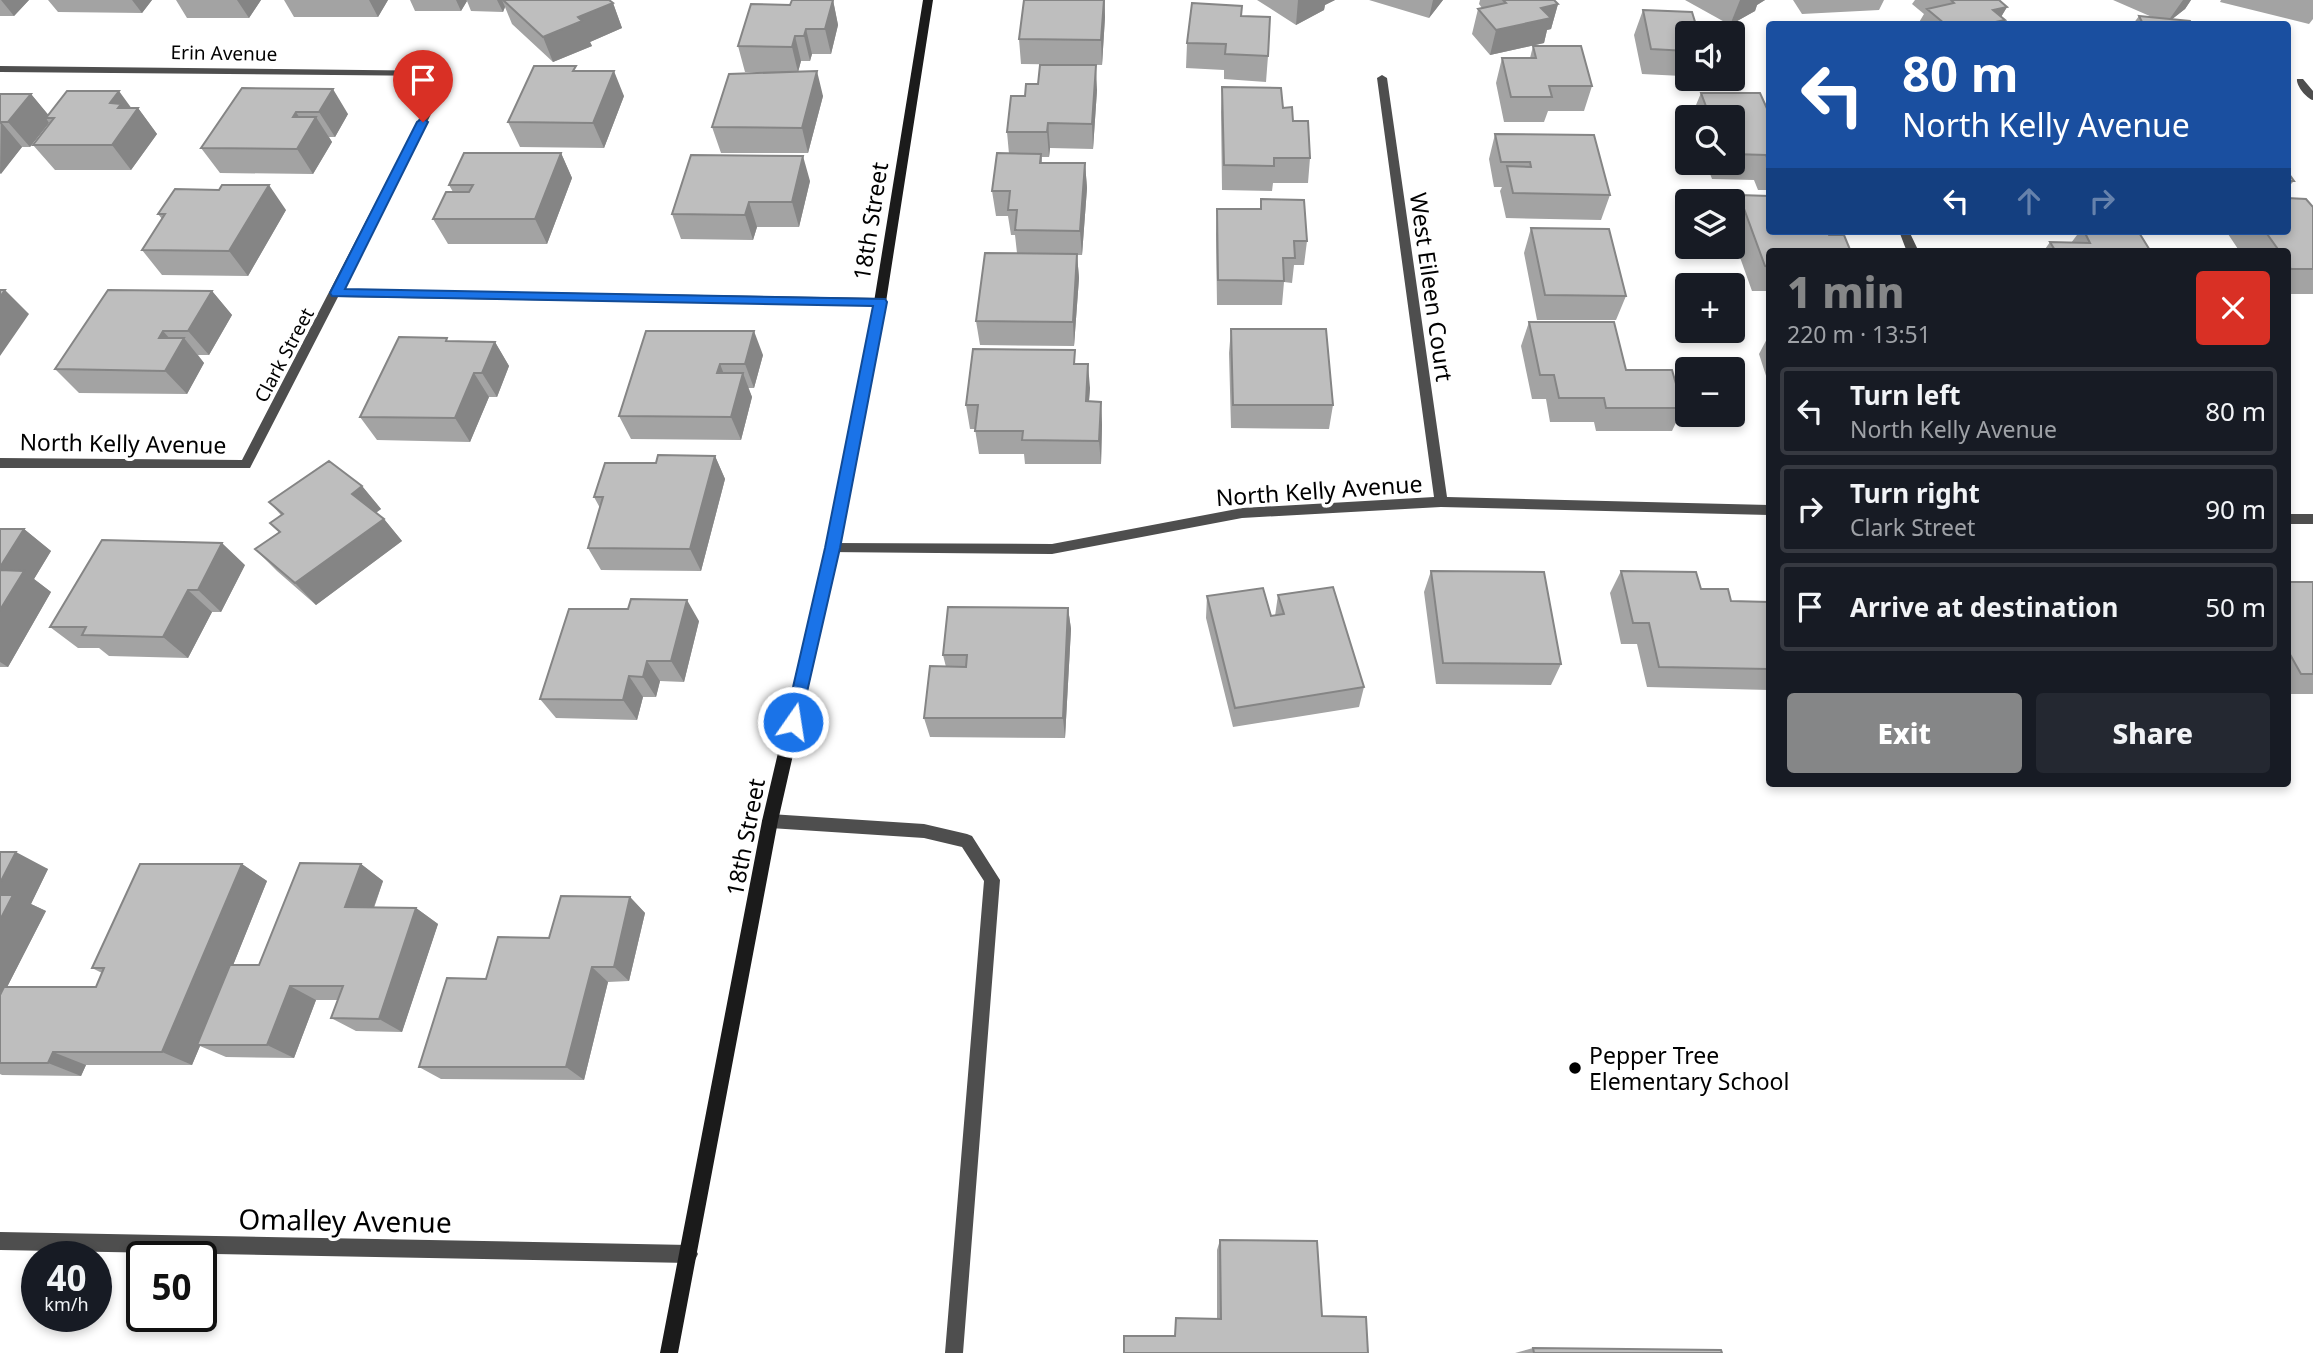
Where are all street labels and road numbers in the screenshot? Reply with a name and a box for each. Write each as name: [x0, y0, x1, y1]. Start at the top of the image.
street label: Erin Avenue: [170, 39, 278, 67]
street label: 18th Street: [845, 160, 895, 282]
street label: West Eileen Court: [1403, 190, 1461, 384]
street label: Clark Street: [248, 303, 320, 407]
street label: North Kelly Avenue: [19, 425, 227, 461]
street label: North Kelly Avenue: [1215, 467, 1423, 513]
street label: 18th Street: [718, 776, 772, 898]
street label: Omalley Avenue: [238, 1199, 452, 1241]

